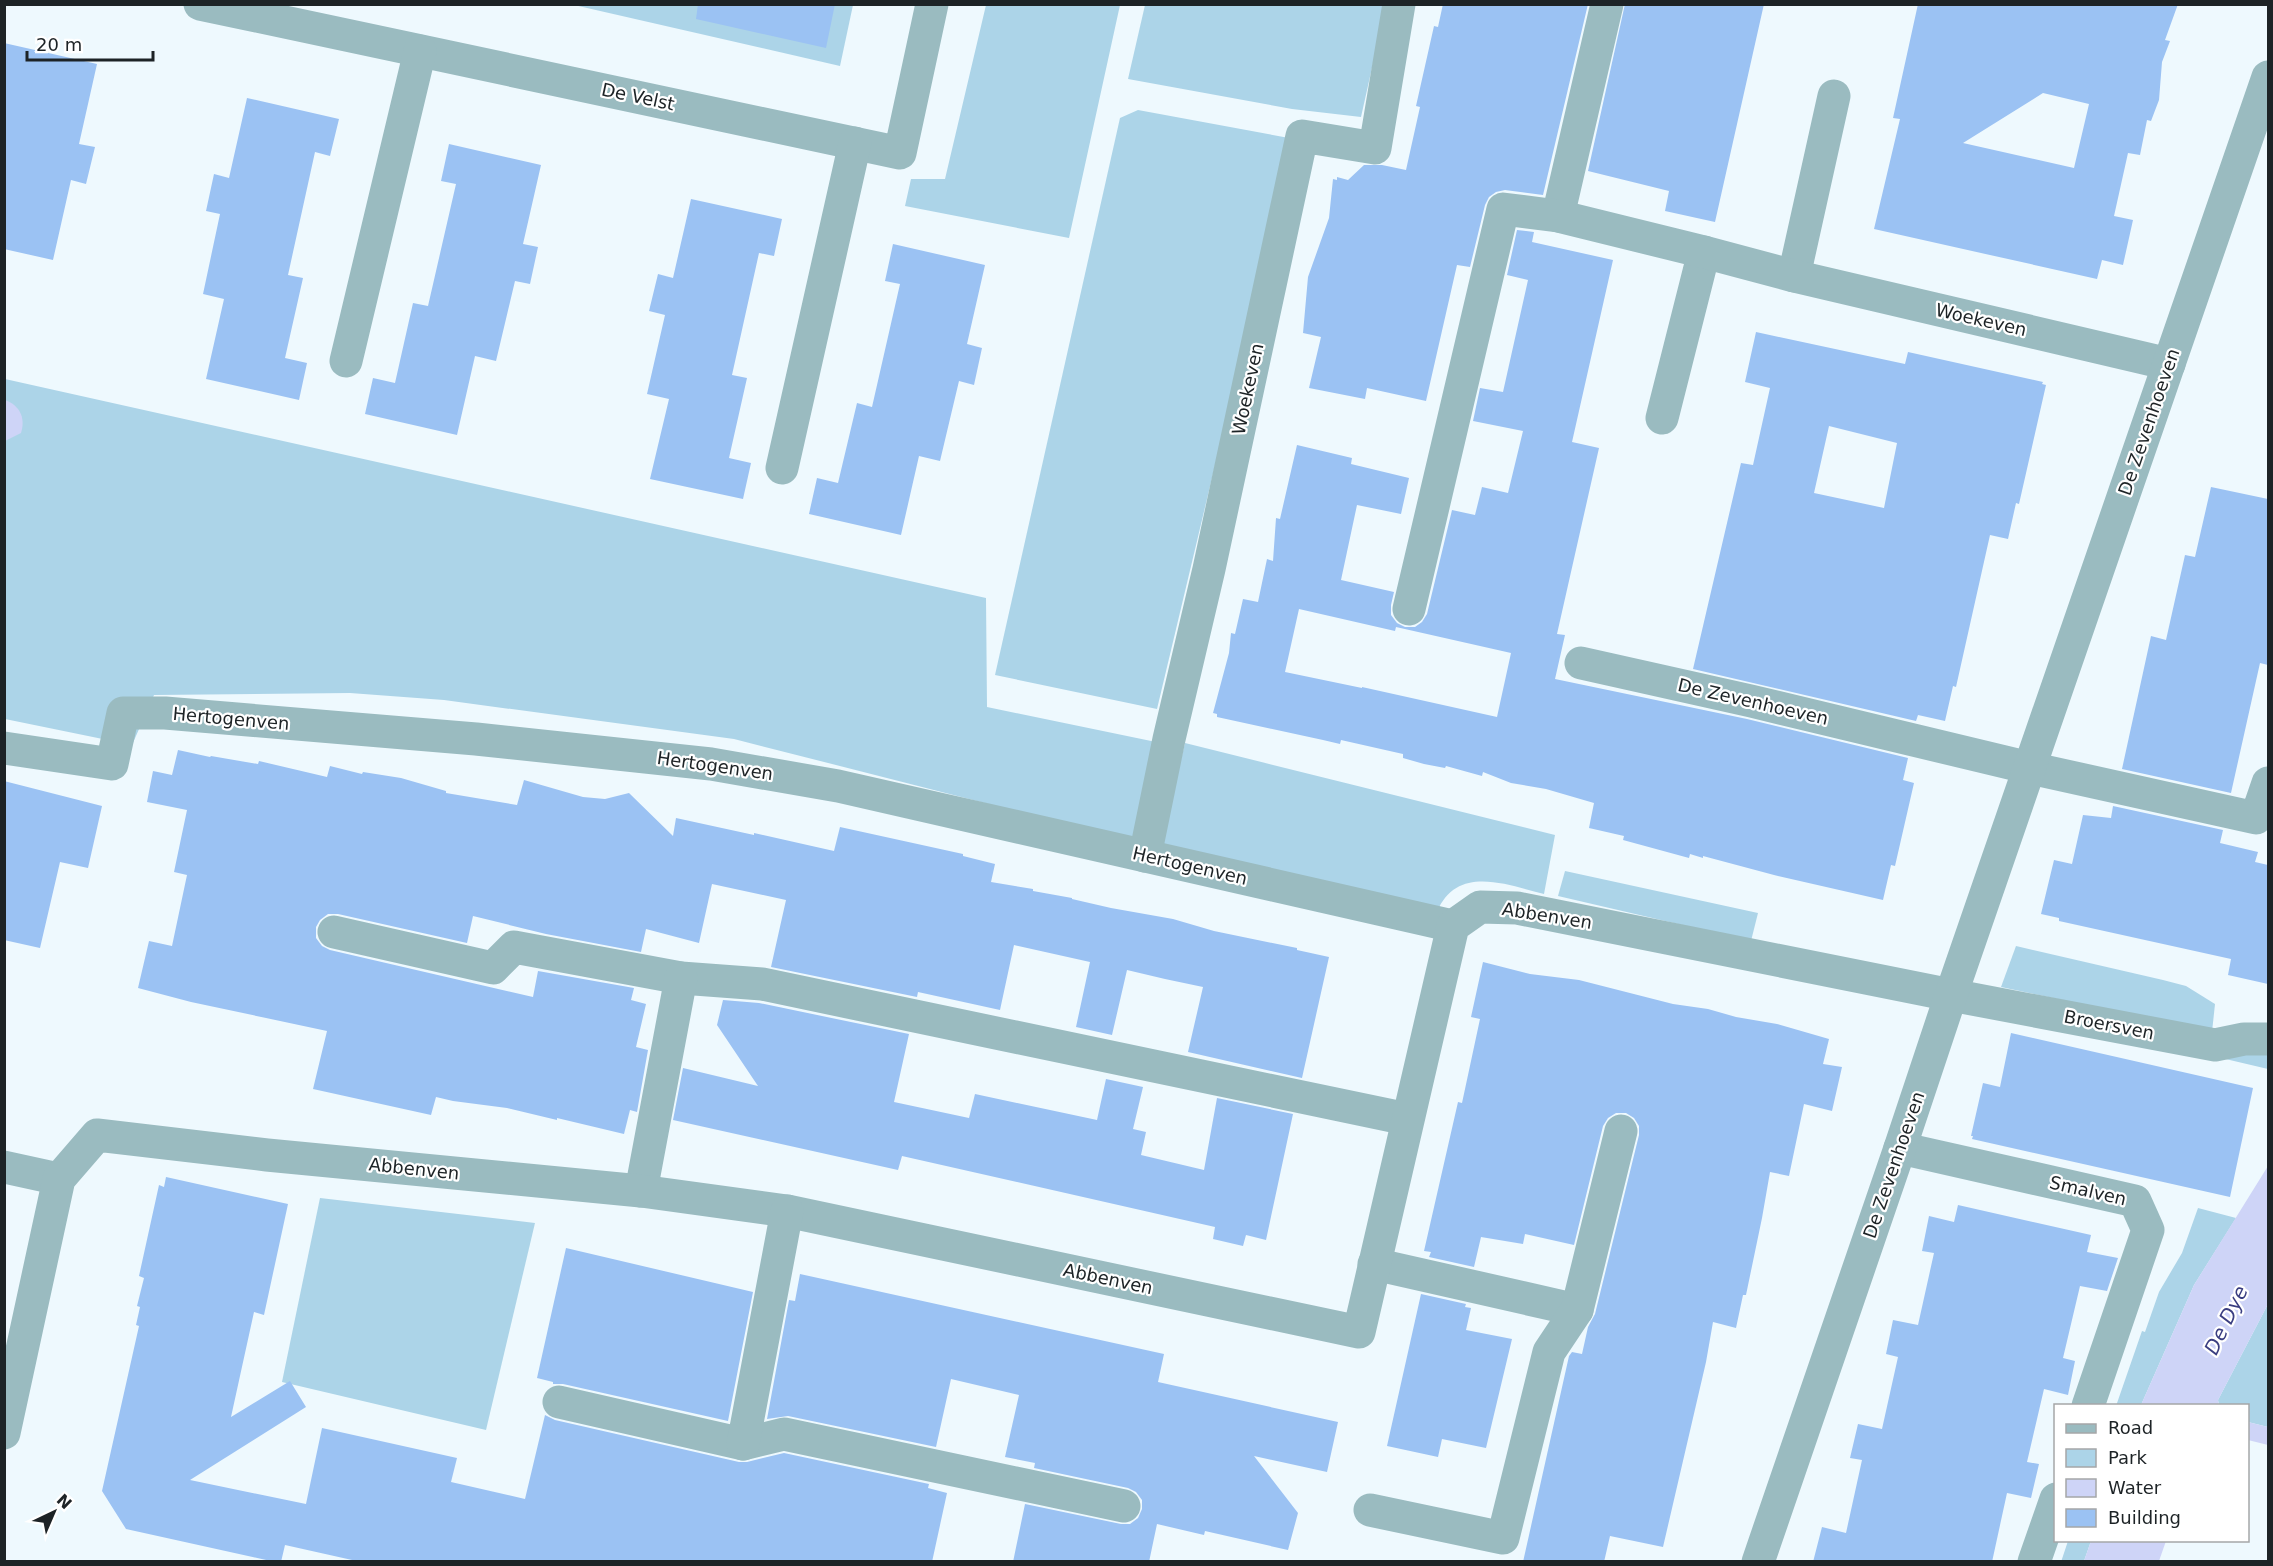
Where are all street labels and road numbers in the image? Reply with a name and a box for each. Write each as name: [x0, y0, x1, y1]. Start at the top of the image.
street label: De Velst: [600, 79, 677, 114]
street label: Woekeven: [1934, 299, 2029, 340]
street label: Woekeven: [1228, 341, 1267, 436]
street label: De Zevenhoeven: [2114, 346, 2183, 498]
street label: De Zevenhoeven: [1676, 674, 1830, 729]
street label: Hertogenven: [172, 703, 290, 734]
street label: Hertogenven: [656, 747, 775, 784]
street label: Hertogenven: [1131, 842, 1250, 889]
street label: Abbenven: [1501, 898, 1594, 933]
street label: Broersven: [2062, 1005, 2156, 1044]
street label: De Zevenhoeven: [1859, 1089, 1928, 1241]
street label: Abbenven: [368, 1153, 460, 1184]
street label: Smalven: [2048, 1171, 2129, 1210]
street label: Abbenven: [1062, 1259, 1155, 1298]

